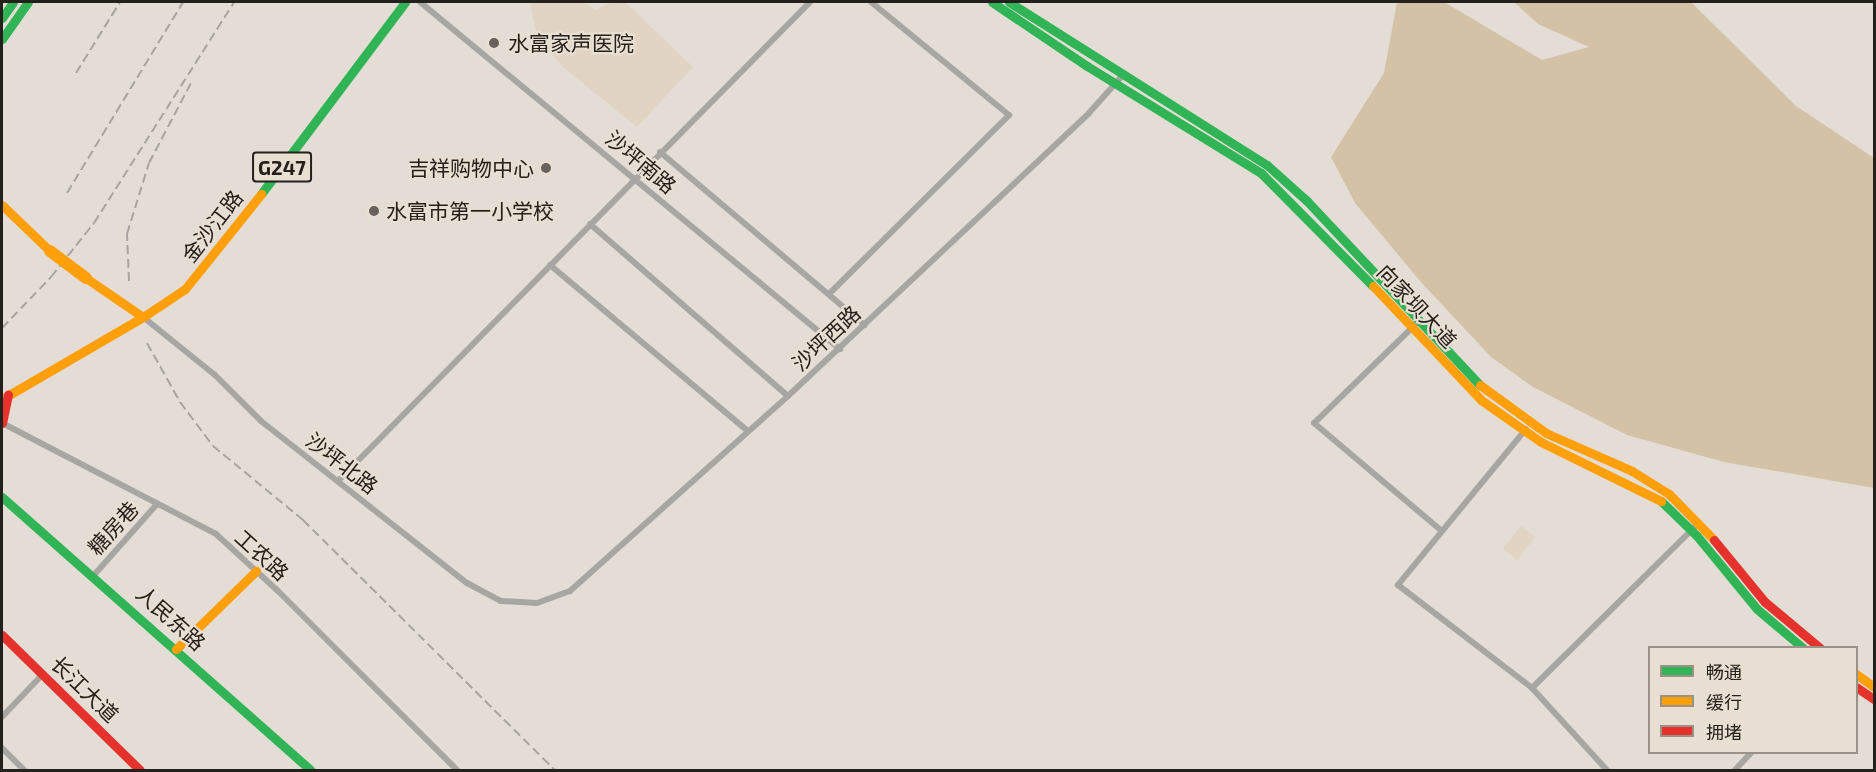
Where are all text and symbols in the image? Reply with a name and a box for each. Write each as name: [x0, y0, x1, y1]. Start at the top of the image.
place label: 水富家声医院: [508, 30, 634, 56]
marker: 水富家声医院: [485, 34, 503, 52]
street label: 沙坪南路: [601, 125, 681, 199]
road number: G247: [252, 150, 312, 184]
place label: 吉祥购物中心: [408, 155, 534, 181]
marker: 吉祥购物中心: [539, 161, 553, 175]
street label: 金沙江路: [176, 185, 248, 267]
place label: 水富市第一小学校: [386, 198, 554, 224]
marker: 水富市第一小学校: [367, 204, 381, 218]
street label: 向家坝大道: [1372, 259, 1462, 353]
street label: 沙坪西路: [787, 300, 865, 376]
street label: 沙坪北路: [301, 427, 383, 499]
street label: 糖房巷: [83, 496, 143, 560]
street label: 工农路: [230, 525, 294, 585]
street label: 人民东路: [131, 581, 211, 655]
legend: [1648, 646, 1858, 754]
street label: 长江大道: [46, 651, 124, 727]
text: 畅通: [1706, 661, 1742, 683]
text: 缓行: [1706, 691, 1742, 713]
text: 拥堵: [1706, 721, 1742, 743]

